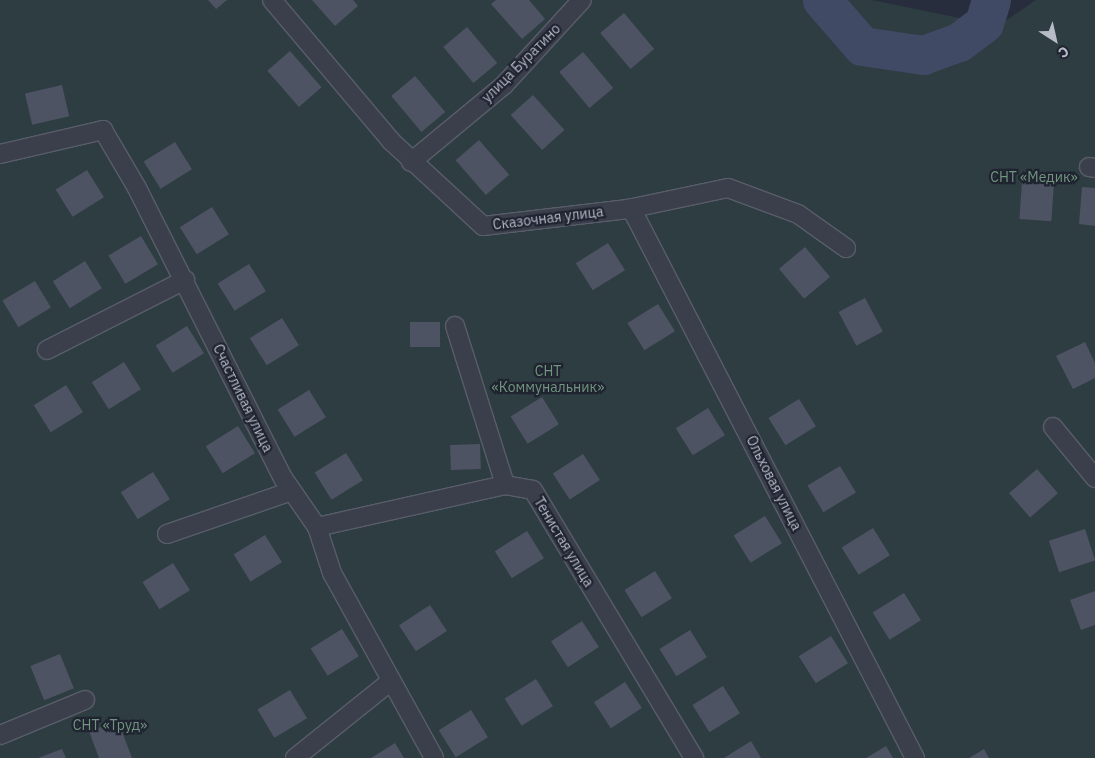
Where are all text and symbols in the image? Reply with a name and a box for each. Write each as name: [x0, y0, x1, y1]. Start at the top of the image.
north arrow: [1030, 15, 1080, 65]
street label: улица Буратино: [478, 20, 564, 106]
text: С: [1055, 42, 1073, 62]
park label: СНТ «Медик»: [990, 169, 1078, 185]
street label: Сказочная улица: [492, 203, 604, 233]
street label: Счастливая улица: [210, 341, 276, 455]
park label: СНТ «Коммунальник»: [492, 363, 604, 396]
street label: Ольховая улица: [743, 433, 805, 533]
street label: Тенистая улица: [531, 494, 597, 590]
park label: СНТ «Труд»: [73, 717, 147, 733]

